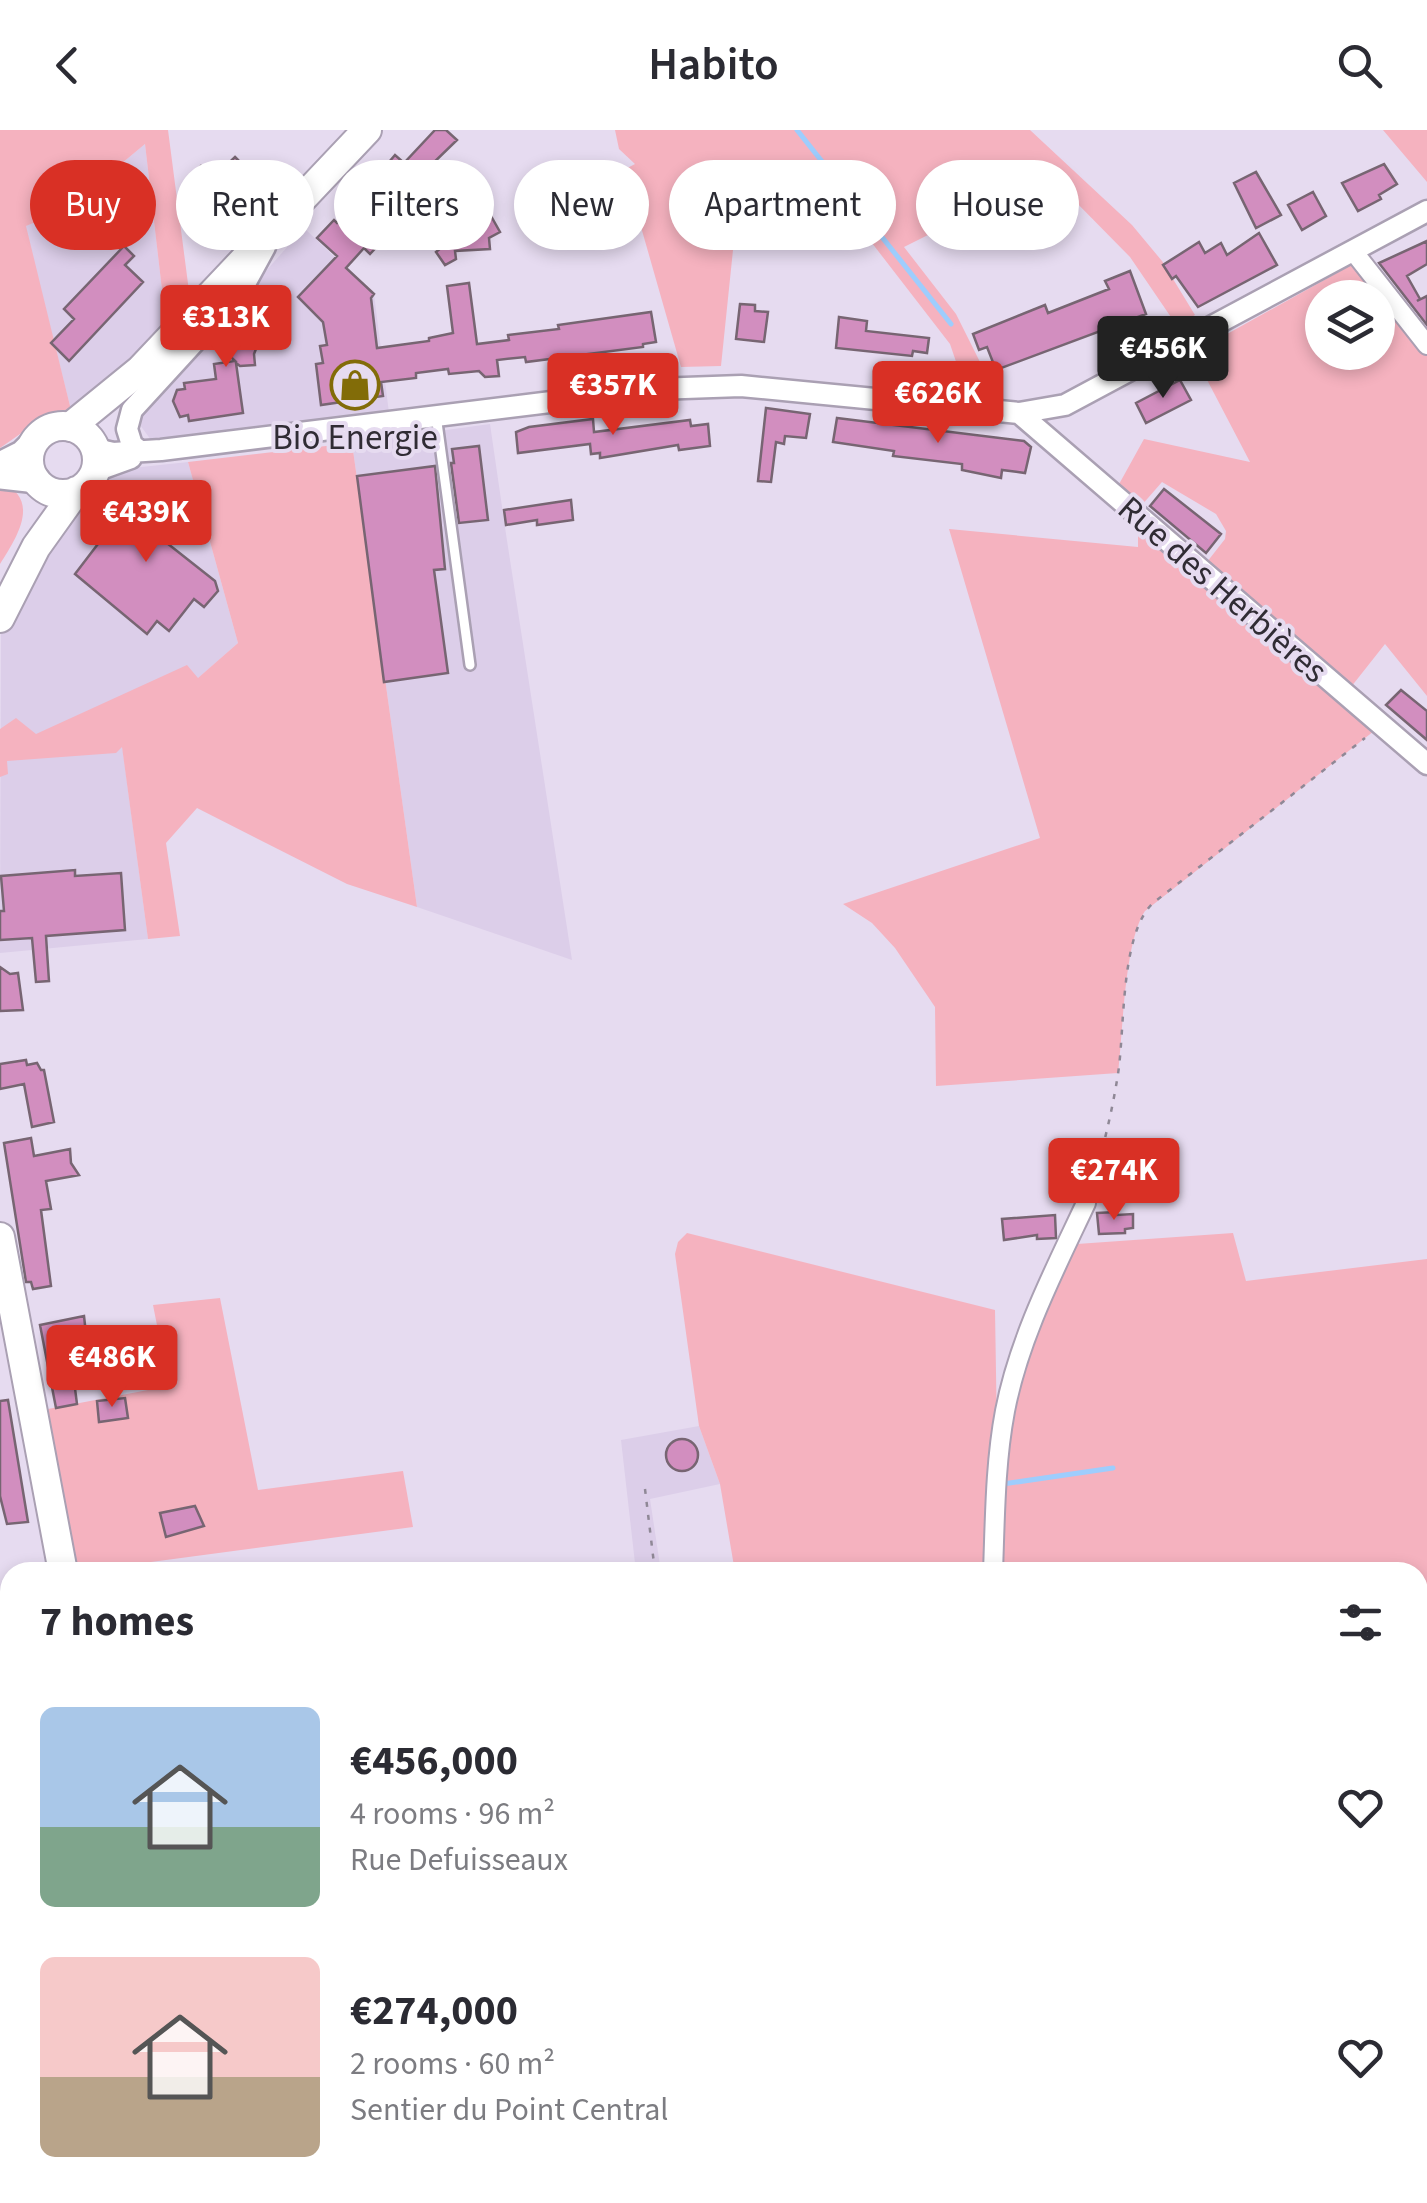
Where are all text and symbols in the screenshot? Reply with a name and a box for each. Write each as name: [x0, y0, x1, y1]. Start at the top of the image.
text: Habito: [648, 33, 779, 97]
icon: back: [40, 38, 95, 93]
icon: search: [1332, 38, 1387, 93]
chip: Buy: [30, 160, 156, 250]
chip: Rent: [176, 160, 314, 250]
chip: Filters: [334, 160, 494, 250]
chip: New: [514, 160, 649, 250]
chip: Apartment: [669, 160, 896, 250]
chip: House: [916, 160, 1079, 250]
map controls: [1305, 280, 1395, 370]
button: layers: [1305, 280, 1395, 370]
pin: €313K: [156, 285, 296, 370]
text: €313K: [182, 294, 270, 340]
pin: €456K: [1093, 316, 1233, 401]
text: €456K: [1119, 325, 1207, 371]
pin: €357K: [543, 353, 683, 438]
shop icon: Bio Energie: [329, 359, 381, 411]
pin: €626K: [868, 361, 1008, 446]
text: €357K: [569, 362, 657, 408]
text: €626K: [894, 370, 982, 416]
place label: Bio Energie: [272, 413, 438, 463]
pin: €439K: [76, 480, 216, 565]
street label: Rue des Herbières: [1107, 485, 1338, 695]
text: €439K: [102, 489, 190, 535]
pin: €274K: [1044, 1138, 1184, 1223]
text: €274K: [1070, 1147, 1158, 1193]
pin: €486K: [42, 1325, 182, 1410]
text: €486K: [68, 1334, 156, 1380]
text: 7 homes: [40, 1592, 194, 1652]
icon: filters: [1333, 1595, 1388, 1650]
text: €456,000: [350, 1731, 518, 1791]
icon: home: [120, 1747, 240, 1867]
icon: heart: [1333, 1780, 1388, 1835]
text: 4 rooms · 96 m²: [350, 1791, 555, 1837]
text: Rue Defuisseaux: [350, 1837, 568, 1883]
text: €274,000: [350, 1981, 518, 2041]
icon: home: [120, 1997, 240, 2117]
icon: heart: [1333, 2030, 1388, 2085]
text: 2 rooms · 60 m²: [350, 2041, 555, 2087]
text: Sentier du Point Central: [350, 2087, 668, 2133]

